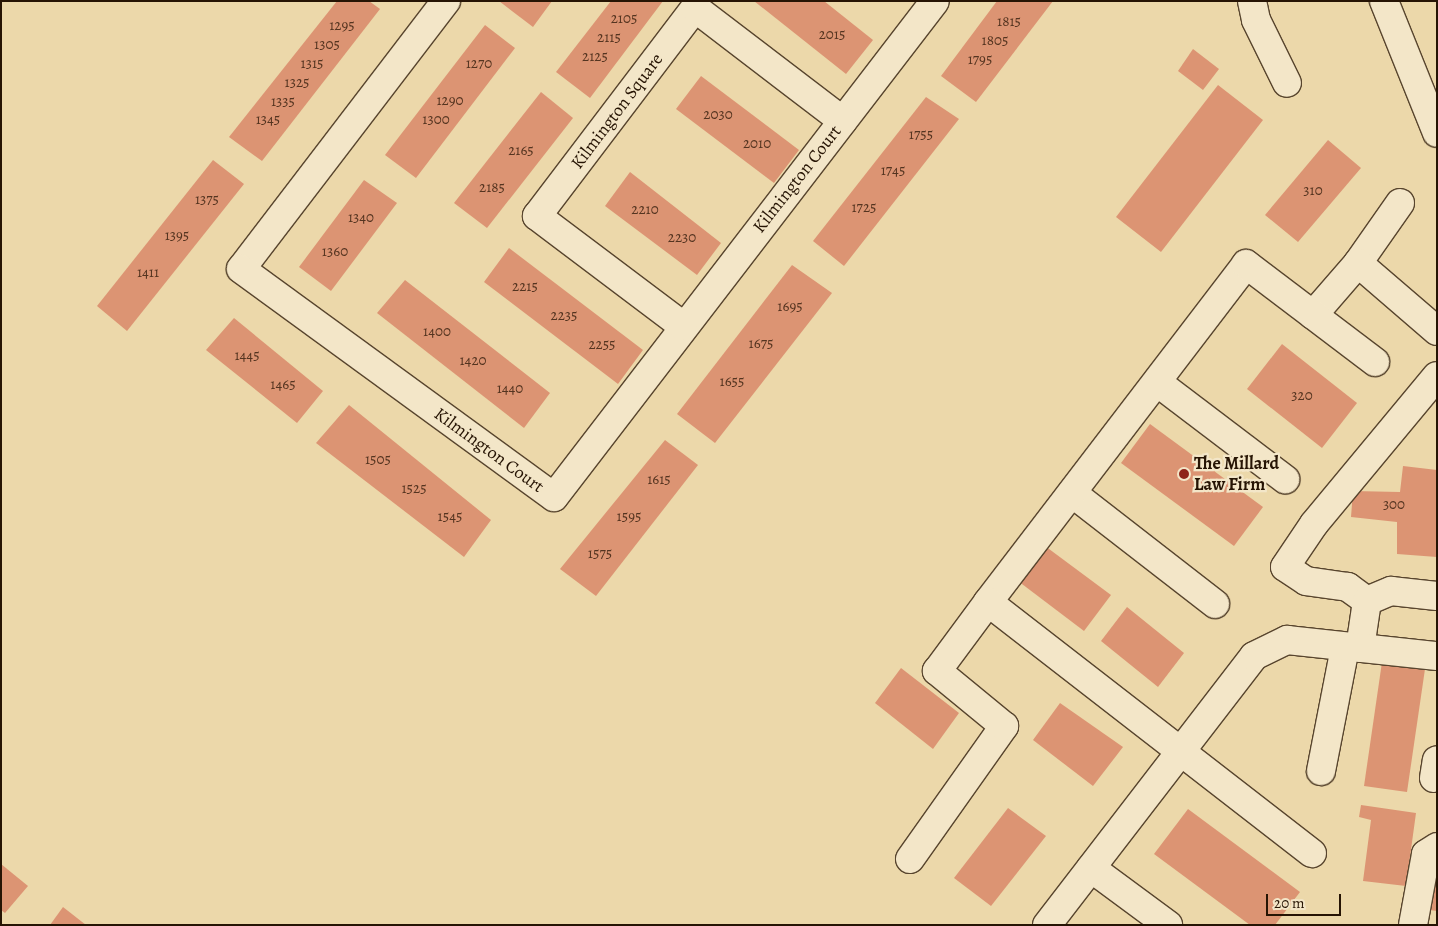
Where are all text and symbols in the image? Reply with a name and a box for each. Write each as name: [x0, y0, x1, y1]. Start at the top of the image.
house number: 2105: [611, 10, 637, 28]
house number: 1815: [997, 13, 1021, 31]
house number: 1295: [329, 17, 355, 35]
house number: 2015: [819, 26, 845, 44]
house number: 2115: [597, 29, 621, 47]
house number: 1805: [982, 32, 1008, 50]
house number: 1305: [314, 36, 340, 54]
house number: 2125: [582, 48, 608, 66]
street label: Kilmington Square: [566, 49, 668, 173]
house number: 1795: [968, 51, 992, 69]
house number: 1315: [301, 55, 323, 73]
house number: 1270: [466, 55, 492, 73]
house number: 1325: [285, 74, 309, 92]
house number: 1290: [436, 92, 464, 110]
house number: 1335: [271, 93, 295, 111]
house number: 2030: [703, 106, 733, 124]
house number: 1345: [256, 111, 280, 129]
house number: 1300: [422, 111, 450, 129]
street label: Kilmington Court: [748, 121, 846, 237]
house number: 1755: [909, 126, 933, 144]
house number: 2010: [743, 135, 771, 153]
house number: 2165: [508, 142, 534, 160]
house number: 1745: [881, 162, 905, 180]
house number: 2185: [479, 179, 505, 197]
house number: 310: [1303, 182, 1323, 200]
house number: 1375: [195, 191, 219, 209]
house number: 1725: [851, 199, 877, 217]
house number: 2210: [631, 201, 659, 219]
house number: 1340: [348, 209, 374, 227]
house number: 1395: [165, 227, 189, 245]
house number: 2230: [668, 229, 696, 247]
house number: 1360: [322, 243, 348, 261]
house number: 1411: [137, 264, 159, 282]
house number: 2215: [512, 278, 538, 296]
house number: 1695: [777, 298, 803, 316]
house number: 2235: [551, 307, 577, 325]
house number: 1400: [423, 323, 451, 341]
house number: 1675: [749, 335, 773, 353]
house number: 2255: [588, 336, 616, 354]
house number: 1445: [234, 347, 260, 365]
house number: 1420: [459, 352, 487, 370]
house number: 1655: [720, 373, 744, 391]
house number: 1465: [270, 376, 296, 394]
house number: 1440: [497, 380, 523, 398]
house number: 320: [1291, 387, 1313, 405]
street label: Kilmington Court: [430, 403, 548, 497]
house number: 1505: [365, 451, 391, 469]
place label: The Millard Law Firm: [1194, 453, 1279, 496]
marker: The Millard Law Firm: [1178, 468, 1190, 480]
house number: 1615: [647, 471, 671, 489]
house number: 1525: [401, 480, 427, 498]
house number: 300: [1383, 496, 1405, 514]
house number: 1545: [438, 508, 462, 526]
house number: 1595: [617, 508, 641, 526]
house number: 1575: [588, 545, 612, 563]
scale bar: [1268, 884, 1343, 916]
text: 20 m: [1274, 893, 1305, 913]

